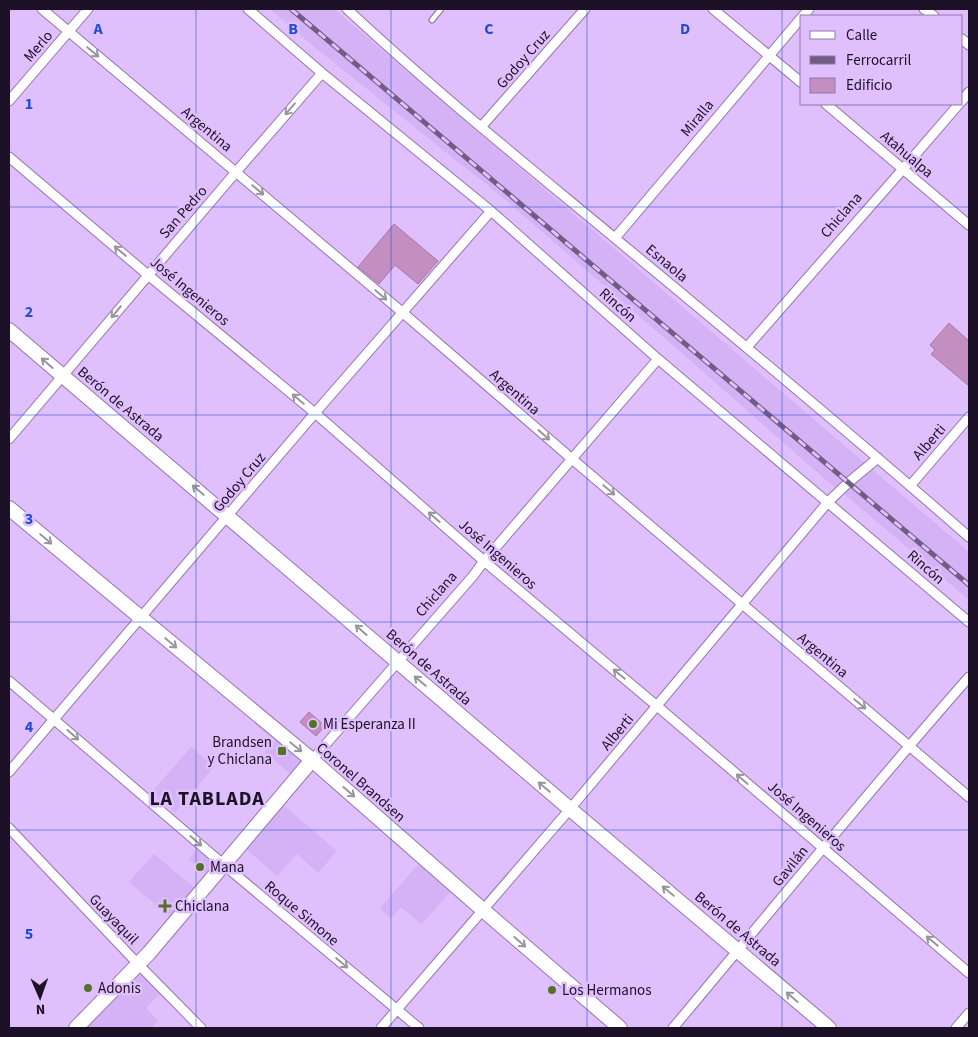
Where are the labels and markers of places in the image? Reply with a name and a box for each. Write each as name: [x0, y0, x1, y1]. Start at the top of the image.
place label: Mi Esperanza II: [323, 714, 416, 735]
marker: Mi Esperanza II: [307, 718, 319, 730]
place label: Brandsen y Chiclana: [208, 732, 272, 770]
marker: Brandsen y Chiclana: [276, 745, 288, 757]
place label: Mana: [210, 857, 244, 878]
marker: Mana: [194, 861, 206, 873]
place label: Chiclana: [175, 896, 229, 917]
marker: Chiclana: [159, 900, 171, 912]
place label: Adonis: [98, 978, 141, 999]
place label: Los Hermanos: [562, 980, 652, 1001]
marker: Adonis: [82, 982, 94, 994]
marker: Los Hermanos: [546, 984, 558, 996]

